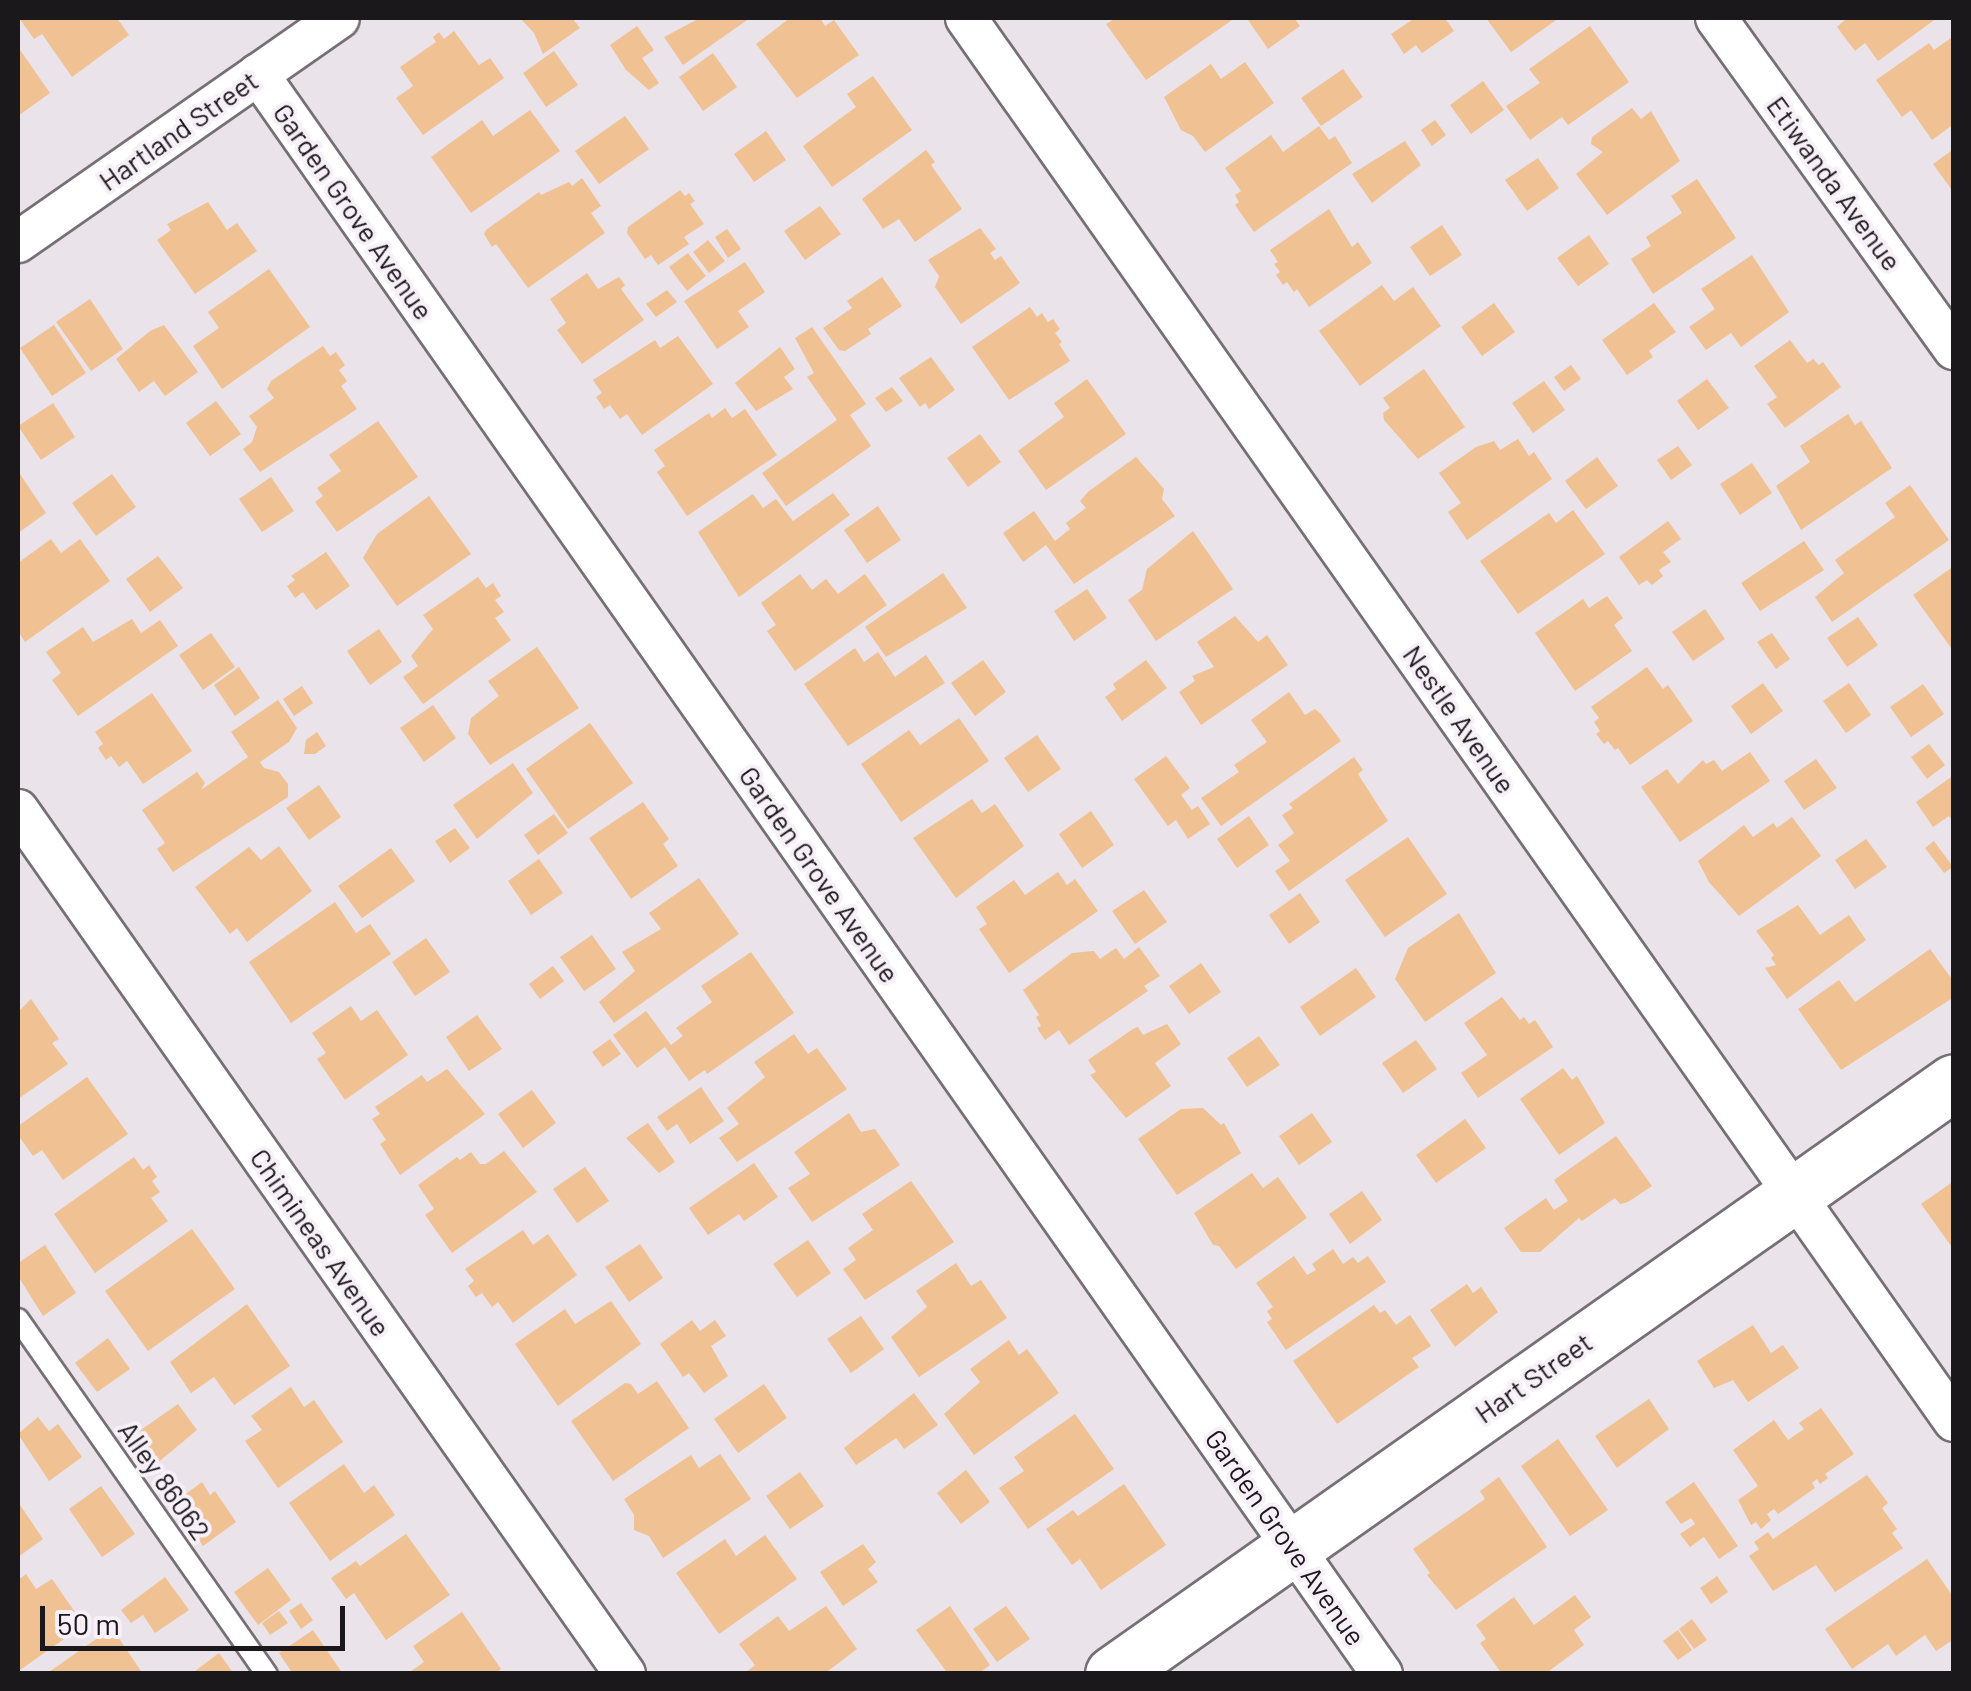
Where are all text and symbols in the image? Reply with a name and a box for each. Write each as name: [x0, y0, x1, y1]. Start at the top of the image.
street label: Hartland Street: [92, 63, 264, 197]
street label: Etiwanda Avenue: [1760, 89, 1910, 277]
street label: Garden Grove Avenue: [267, 96, 441, 326]
street label: Nestle Avenue: [1397, 638, 1523, 800]
street label: Garden Grove Avenue: [733, 759, 907, 989]
street label: Chimineas Avenue: [244, 1142, 398, 1342]
street label: Hart Street: [1468, 1324, 1598, 1430]
street label: Alley 86062: [112, 1414, 218, 1546]
street label: Garden Grove Avenue: [1199, 1422, 1373, 1652]
scale bar: [45, 1586, 350, 1648]
text: 50 m: [57, 1605, 120, 1641]

